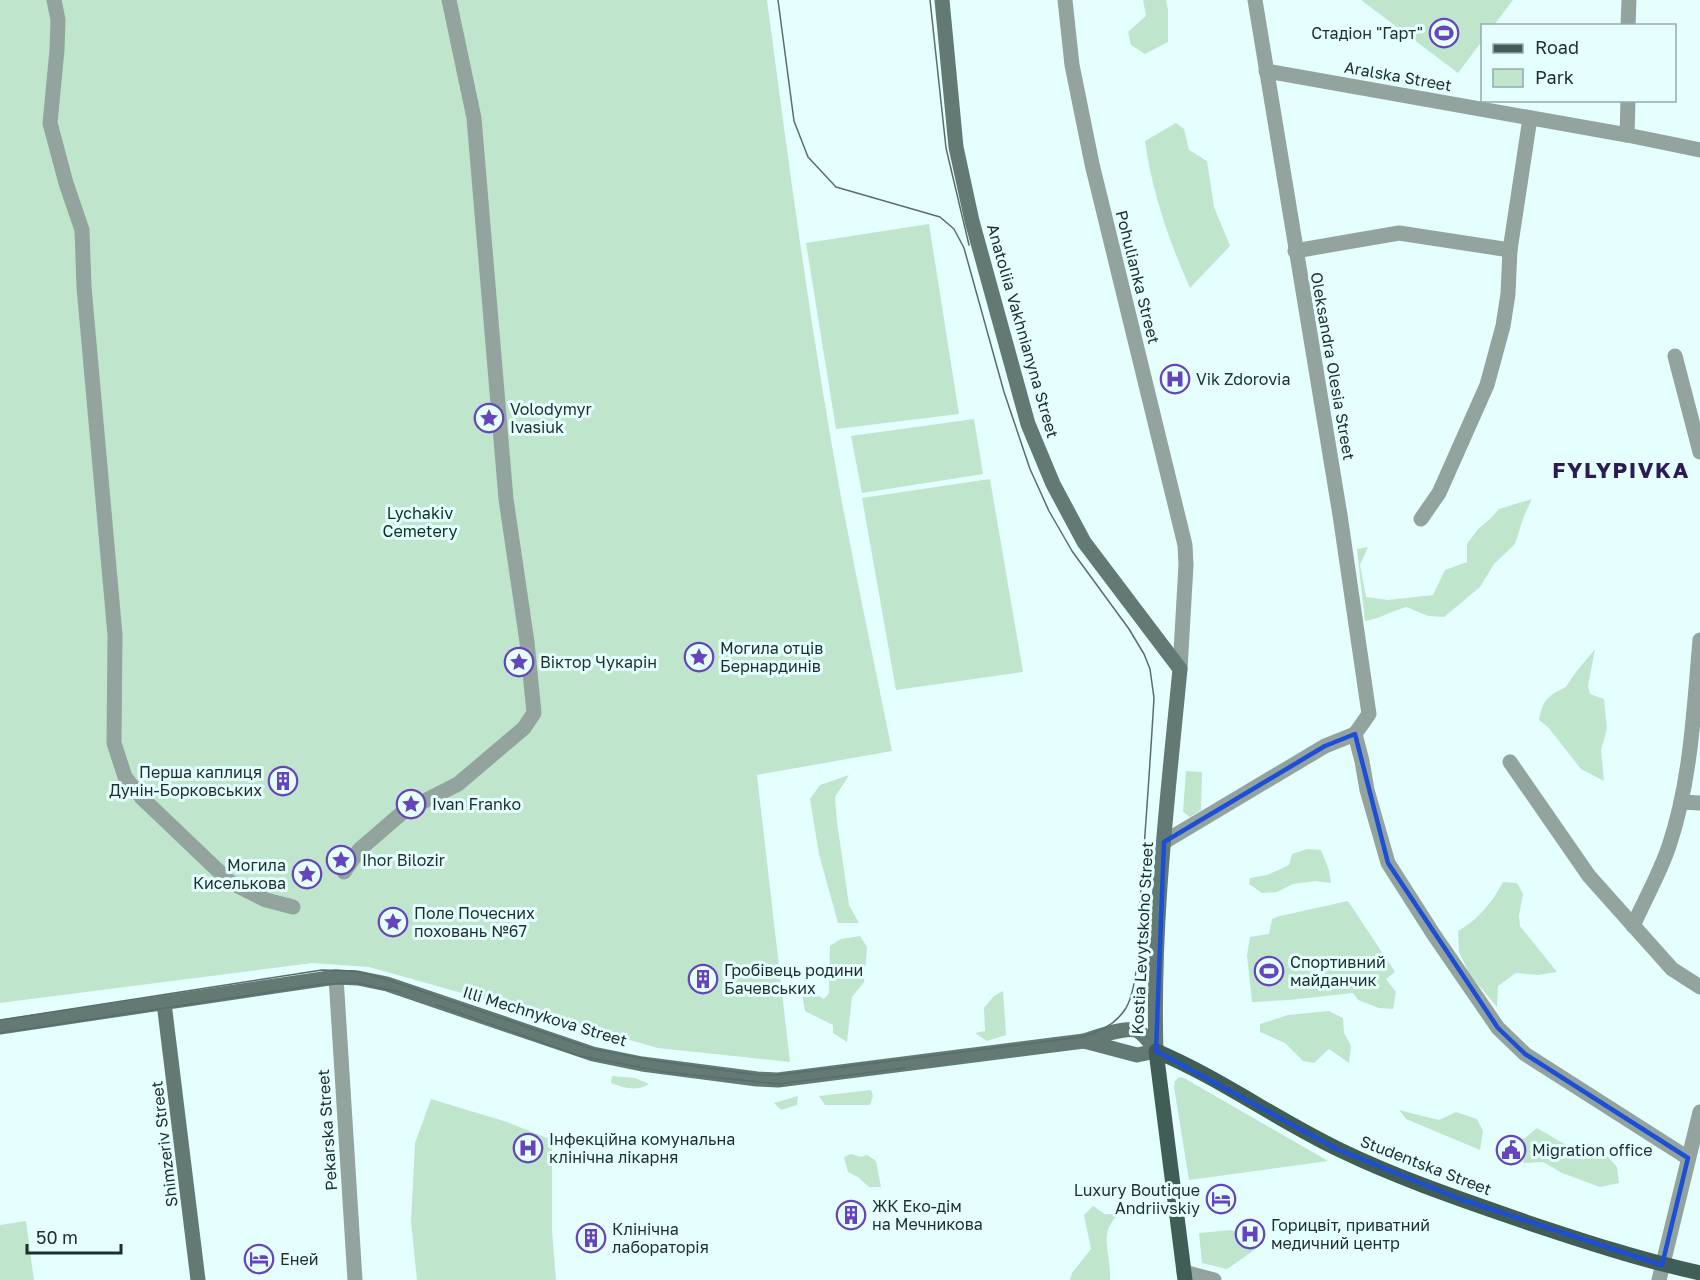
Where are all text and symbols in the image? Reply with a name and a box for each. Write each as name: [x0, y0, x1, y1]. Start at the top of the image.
sports icon: Стадіон "Гарт": [1428, 17, 1460, 49]
place label: Стадіон "Гарт": [1311, 23, 1423, 43]
legend: [1481, 24, 1676, 102]
text: Road: [1535, 36, 1579, 58]
street label: Aralska Street: [1343, 57, 1453, 95]
text: Park: [1535, 66, 1574, 88]
street label: Pohulianka Street: [1112, 208, 1164, 346]
street label: Anatoliia Vakhnianyna Street: [983, 222, 1063, 440]
street label: Oleksandra Olesia Street: [1307, 270, 1359, 462]
hospital icon: Vik Zdorovia: [1159, 363, 1191, 395]
place label: Vik Zdorovia: [1196, 369, 1290, 389]
place label: Volodymyr Ivasiuk: [510, 399, 592, 437]
place icon: Volodymyr Ivasiuk: [473, 402, 505, 434]
district label: FYLYPIVKA: [1552, 456, 1690, 483]
park label: Lychakiv Cemetery: [383, 503, 458, 541]
place label: Могила отців Бернардинів: [720, 638, 823, 676]
place icon: Могила отців Бернардинів: [683, 641, 715, 673]
place icon: Віктор Чукарін: [503, 646, 535, 678]
place label: Віктор Чукарін: [540, 652, 657, 672]
place label: Перша каплиця Дунін-Борковських: [109, 762, 262, 800]
building icon: Перша каплиця Дунін-Борковських: [267, 765, 299, 797]
place icon: Ivan Franko: [395, 788, 427, 820]
place label: Ivan Franko: [432, 794, 521, 814]
street label: Kostia Levytskoho Street: [1127, 841, 1157, 1035]
place icon: Ihor Bilozir: [325, 844, 357, 876]
place label: Ihor Bilozir: [362, 850, 445, 870]
place label: Могила Киселькова: [193, 855, 286, 893]
place icon: Могила Киселькова: [291, 858, 323, 890]
place label: Поле Почесних поховань №67: [414, 903, 535, 941]
place icon: Поле Почесних поховань №67: [377, 906, 409, 938]
place label: Спортивний майданчик: [1290, 952, 1386, 990]
sports icon: Спортивний майданчик: [1253, 955, 1285, 987]
place label: Гробівець родини Бачевських: [724, 960, 863, 998]
building icon: Гробівець родини Бачевських: [687, 963, 719, 995]
street label: Illi Mechnykova Street: [461, 982, 629, 1050]
street label: Pekarska Street: [313, 1069, 341, 1191]
street label: Shimzeriv Street: [146, 1080, 182, 1208]
place label: Інфекційна комунальна клінічна лікарня: [549, 1129, 735, 1167]
street label: Studentska Street: [1358, 1131, 1494, 1199]
hospital icon: Інфекційна комунальна клінічна лікарня: [512, 1132, 544, 1164]
public building icon: Migration office: [1495, 1134, 1527, 1166]
place label: Migration office: [1532, 1140, 1653, 1160]
place label: Luxury Boutique Andriivskiy: [1074, 1180, 1200, 1218]
hotel icon: Luxury Boutique Andriivskiy: [1205, 1183, 1237, 1215]
place label: ЖК Еко-дім на Мечникова: [872, 1196, 983, 1234]
building icon: ЖК Еко-дім на Мечникова: [835, 1199, 867, 1231]
place label: Горицвіт, приватний медичний центр: [1271, 1215, 1430, 1253]
scale bar: [27, 1217, 122, 1255]
hospital icon: Горицвіт, приватний медичний центр: [1234, 1218, 1266, 1250]
place label: Клінічна лабораторія: [612, 1219, 709, 1257]
building icon: Клінічна лабораторія: [575, 1222, 607, 1254]
text: 50 m: [36, 1226, 78, 1248]
hotel icon: Еней: [243, 1243, 275, 1275]
place label: Еней: [280, 1249, 319, 1269]

